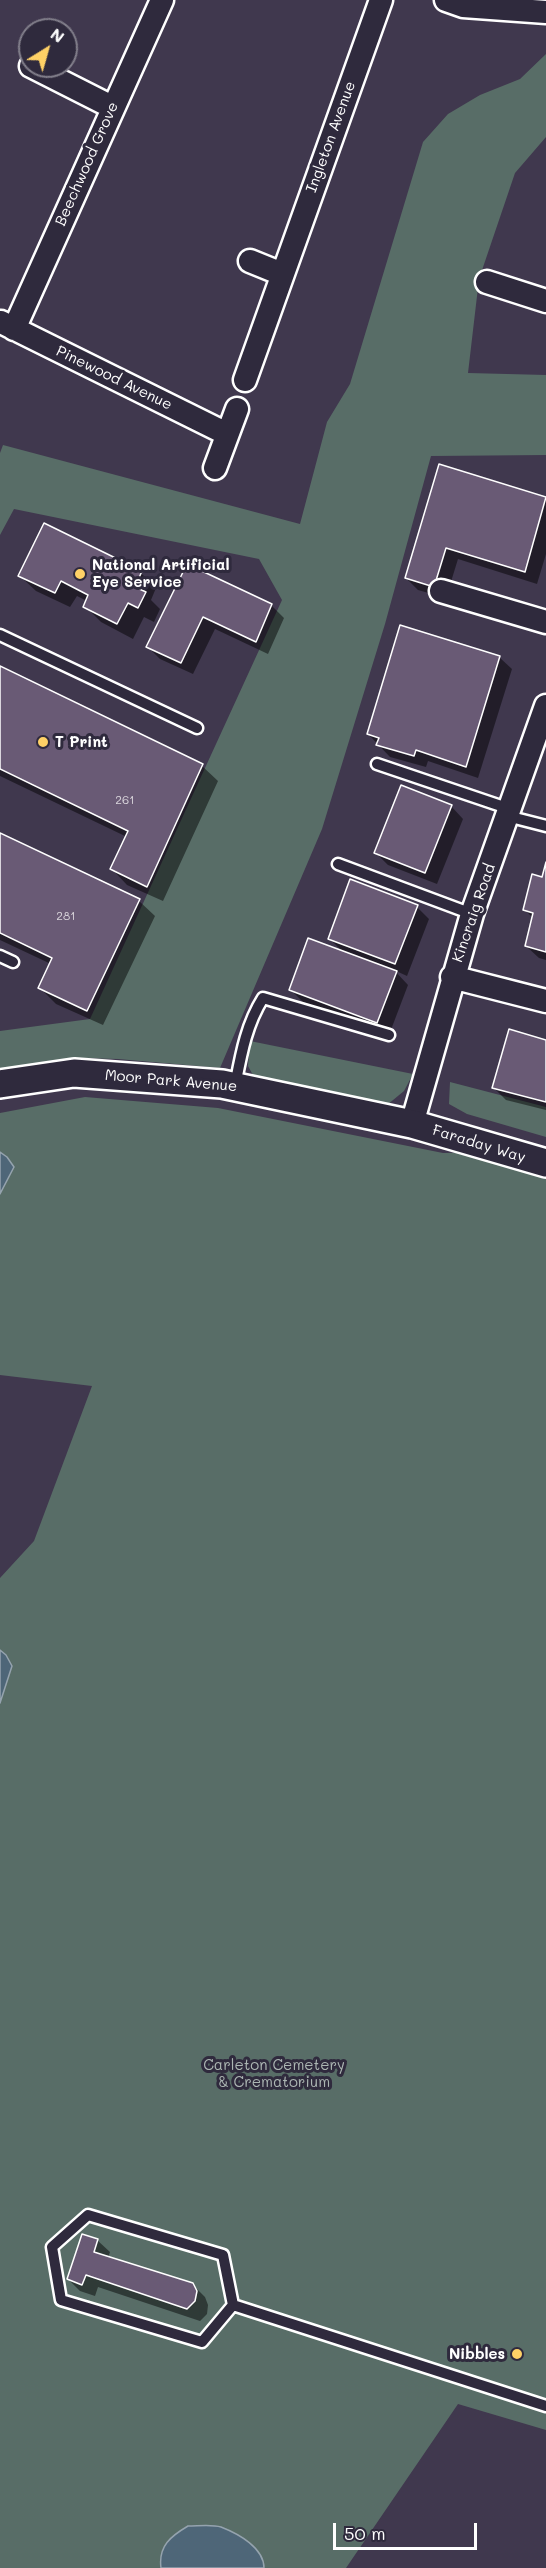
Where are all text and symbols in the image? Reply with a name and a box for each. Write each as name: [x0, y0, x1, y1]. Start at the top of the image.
north arrow: [18, 18, 78, 78]
text: N: [47, 23, 69, 47]
street label: Ingleton Avenue: [303, 79, 359, 195]
street label: Beechwood Grove: [52, 99, 122, 229]
street label: Pinewood Avenue: [53, 342, 175, 414]
place label: National Artificial Eye Service: [92, 556, 229, 591]
marker: National Artificial Eye Service: [73, 567, 87, 581]
place label: T Print: [55, 733, 108, 751]
marker: T Print: [36, 735, 50, 749]
house number: 261: [115, 793, 135, 807]
street label: Kincraig Road: [449, 861, 499, 965]
house number: 281: [56, 909, 76, 923]
street label: Moor Park Avenue: [104, 1066, 238, 1096]
street label: Faraday Way: [430, 1121, 528, 1167]
park label: Carleton Cemetery & Crematorium: [203, 2056, 345, 2091]
place label: Nibbles: [449, 2345, 505, 2363]
marker: Nibbles: [510, 2347, 524, 2361]
scale bar: [336, 2511, 480, 2549]
text: 50 m: [344, 2521, 386, 2545]

